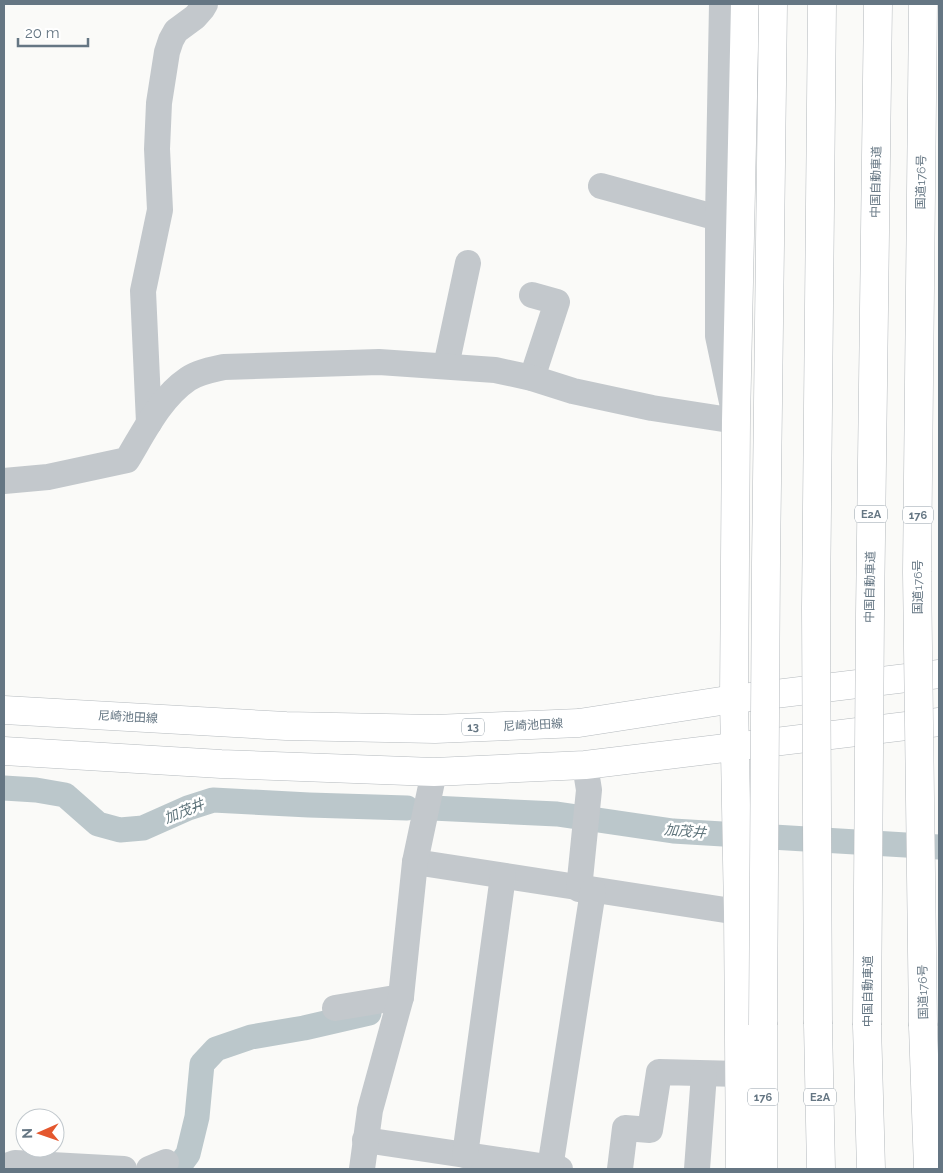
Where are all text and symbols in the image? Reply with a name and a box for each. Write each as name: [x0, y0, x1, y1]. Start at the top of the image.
scale bar: [18, 15, 88, 47]
text: 20 m: [25, 24, 60, 42]
street label: 中国自動車道: [868, 146, 884, 218]
street label: 国道176号: [914, 155, 928, 209]
road number: E2A: [855, 506, 887, 522]
road number: 176: [903, 506, 933, 524]
street label: 中国自動車道: [862, 551, 878, 623]
street label: 国道176号: [911, 560, 925, 614]
street label: 尼崎池田線: [98, 708, 158, 726]
street label: 尼崎池田線: [503, 716, 563, 734]
road number: 13: [462, 719, 484, 736]
water label: 加茂井: [162, 795, 208, 826]
water label: 加茂井: [663, 821, 709, 841]
street label: 中国自動車道: [861, 955, 875, 1027]
street label: 国道176号: [916, 965, 930, 1019]
road number: 176: [748, 1088, 778, 1106]
road number: E2A: [804, 1088, 836, 1106]
north arrow: [15, 1108, 65, 1158]
text: N: [19, 1128, 35, 1139]

